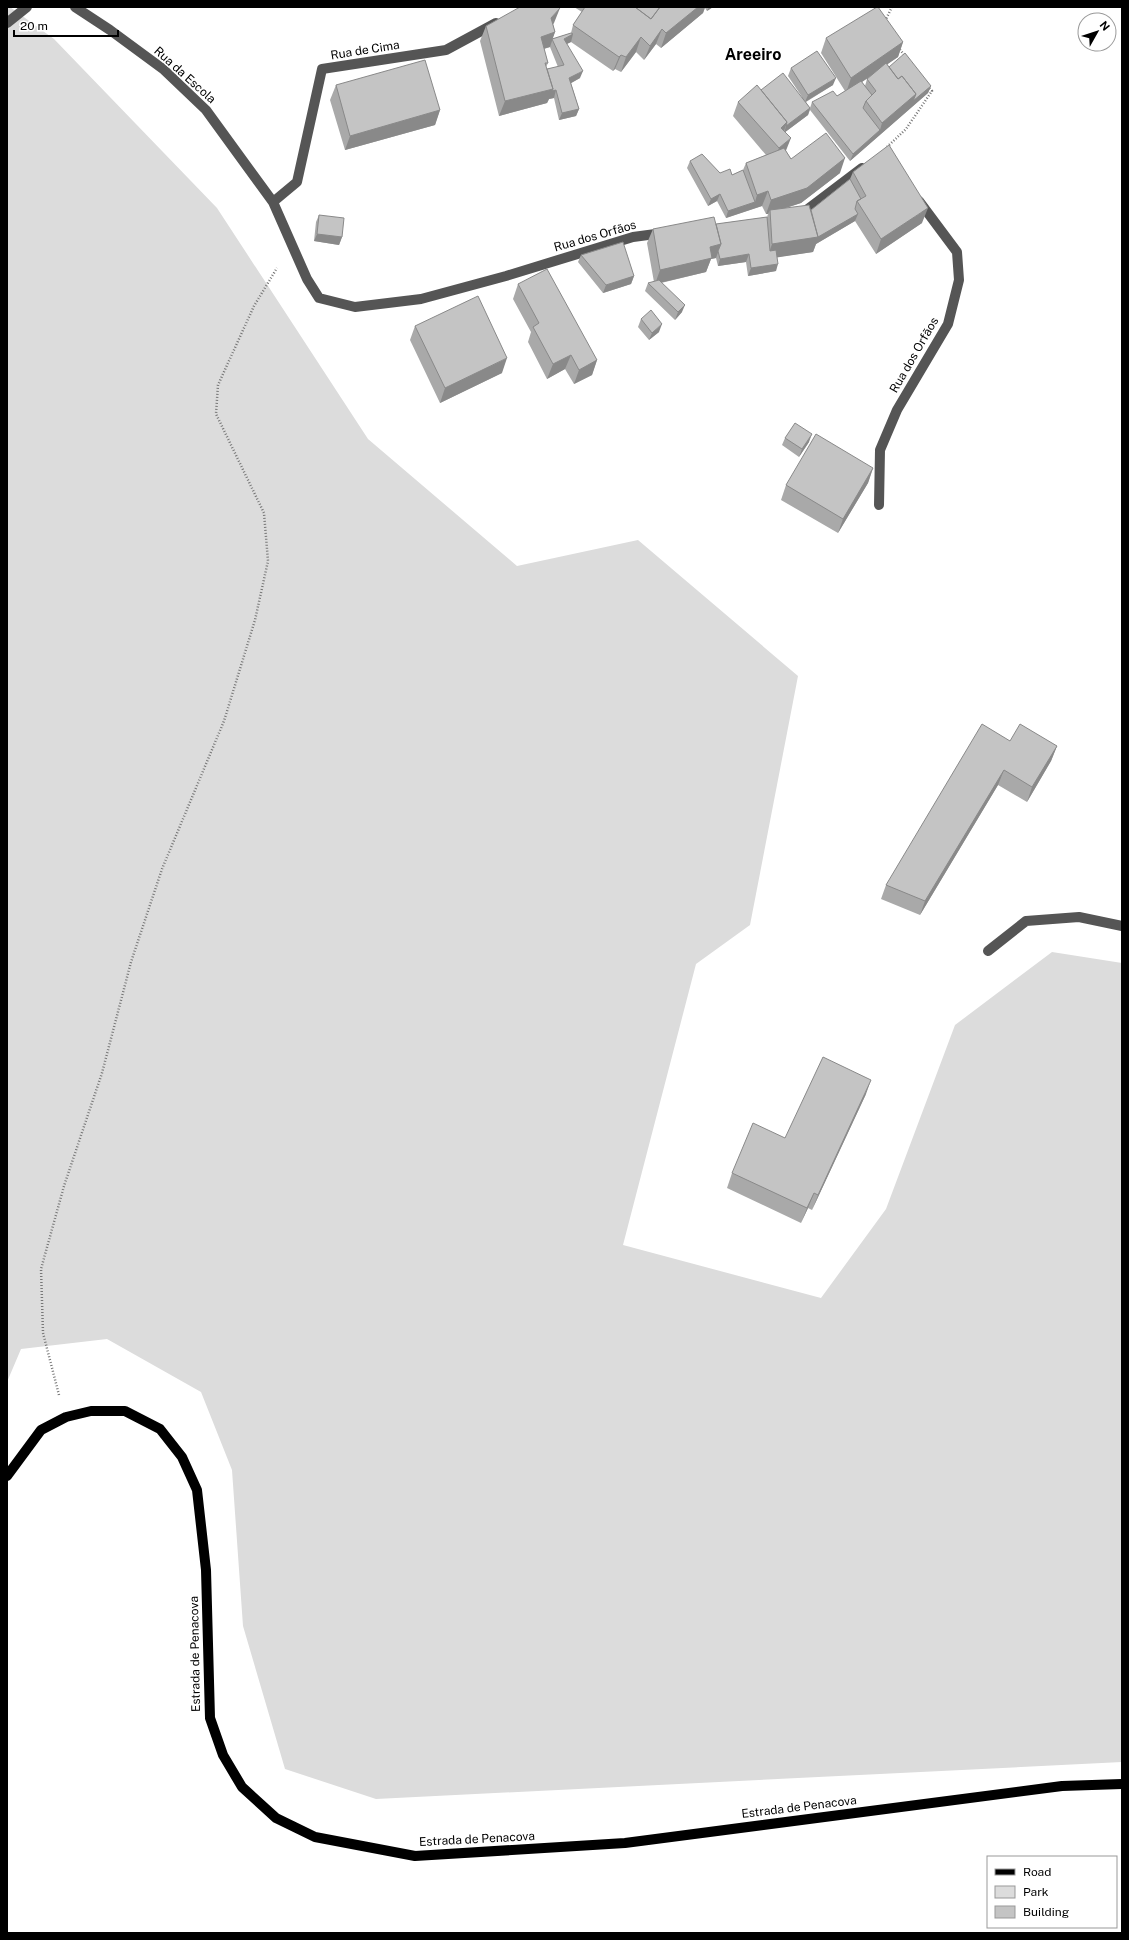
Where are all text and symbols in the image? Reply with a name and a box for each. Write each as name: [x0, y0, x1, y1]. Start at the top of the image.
scale bar: [14, 12, 118, 38]
north arrow: [1077, 12, 1117, 52]
text: 20 m: [20, 19, 48, 33]
text: N: [1097, 19, 1112, 33]
street label: Rua de Cima: [330, 38, 400, 62]
street label: Rua da Escola: [151, 44, 219, 106]
district label: Areeiro: [725, 45, 781, 64]
street label: Rua dos Orfãos: [552, 218, 638, 254]
street label: Rua dos Orfãos: [887, 315, 941, 395]
street label: Estrada de Penacova: [187, 1596, 203, 1712]
street label: Estrada de Penacova: [741, 1793, 857, 1821]
street label: Estrada de Penacova: [419, 1829, 535, 1849]
legend: [987, 1856, 1117, 1928]
text: Road: [1023, 1865, 1051, 1879]
text: Park: [1023, 1885, 1049, 1899]
text: Building: [1023, 1905, 1069, 1919]

